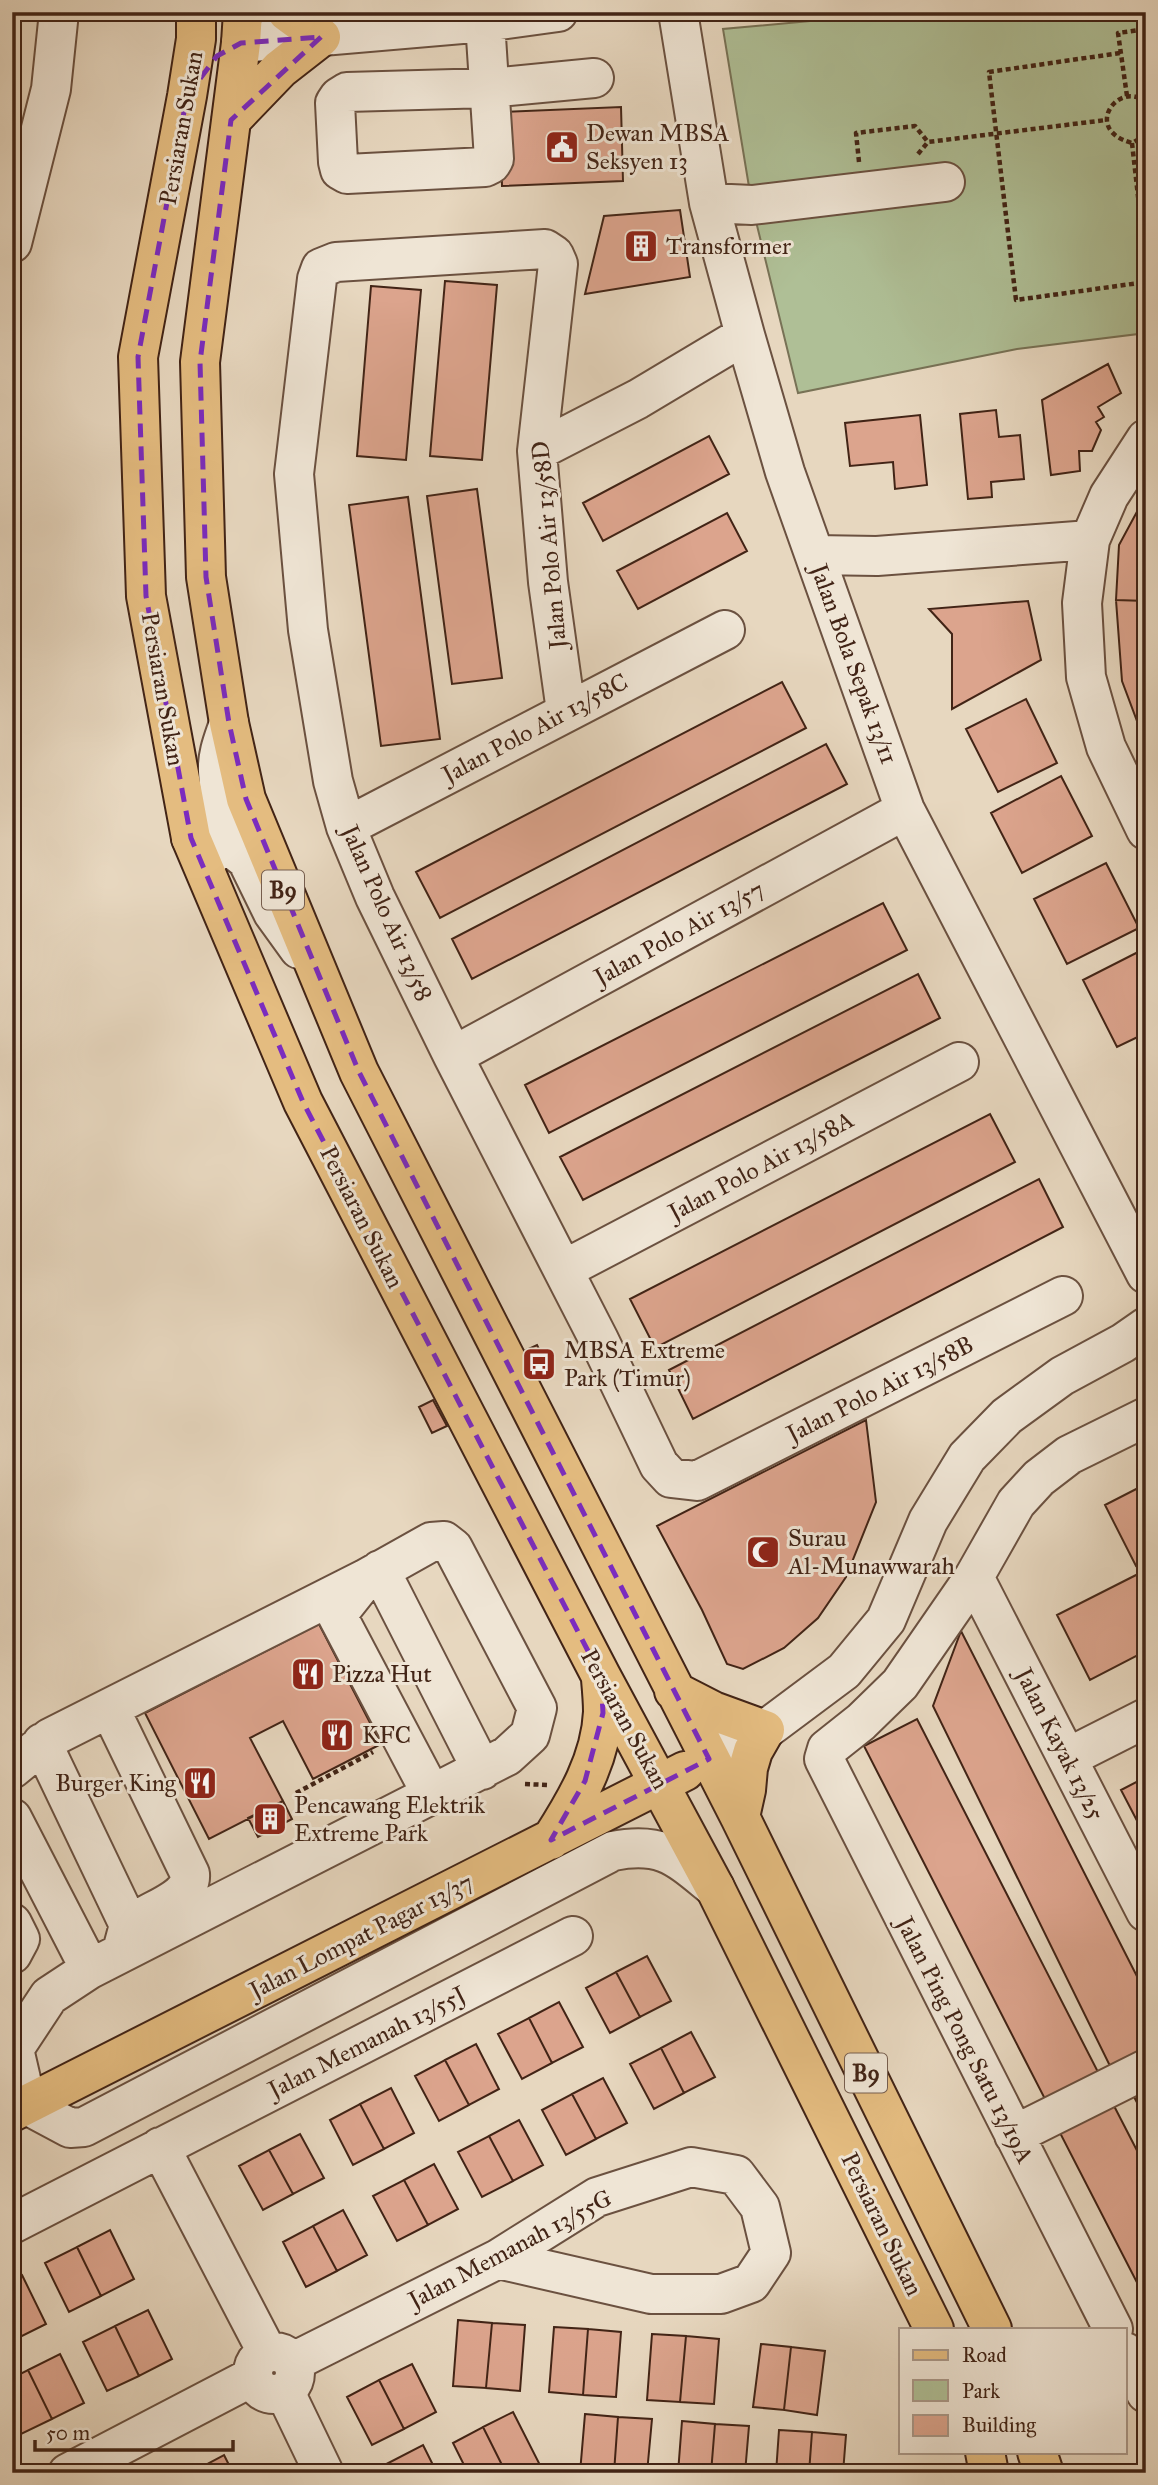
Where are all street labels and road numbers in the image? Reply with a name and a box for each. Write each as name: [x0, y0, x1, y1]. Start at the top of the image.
street label: Persiaran Sukan: [153, 49, 209, 207]
street label: Jalan Polo Air 13/58D: [525, 440, 573, 653]
street label: Jalan Bola Sepak 13/11: [803, 557, 904, 768]
street label: Persiaran Sukan: [135, 610, 191, 768]
street label: Jalan Polo Air 13/58C: [434, 666, 633, 791]
street label: Jalan Polo Air 13/58: [334, 818, 439, 1006]
road number: B9: [262, 870, 304, 909]
street label: Jalan Polo Air 13/57: [586, 874, 769, 994]
street label: Jalan Polo Air 13/58A: [660, 1104, 859, 1229]
street label: Persiaran Sukan: [313, 1141, 411, 1293]
street label: Jalan Polo Air 13/58B: [779, 1329, 978, 1450]
street label: Persiaran Sukan: [574, 1644, 676, 1794]
street label: Jalan Kayak 13/25: [1007, 1660, 1111, 1825]
street label: Jalan Lompat Pagar 13/37: [242, 1867, 478, 2007]
street label: Jalan Ping Pong Satu 13/19A: [888, 1909, 1040, 2168]
street label: Jalan Memanah 13/55J: [260, 1979, 471, 2106]
road number: B9: [845, 2054, 887, 2092]
street label: Persiaran Sukan: [834, 2147, 930, 2301]
street label: Jalan Memanah 13/55G: [401, 2183, 617, 2317]

